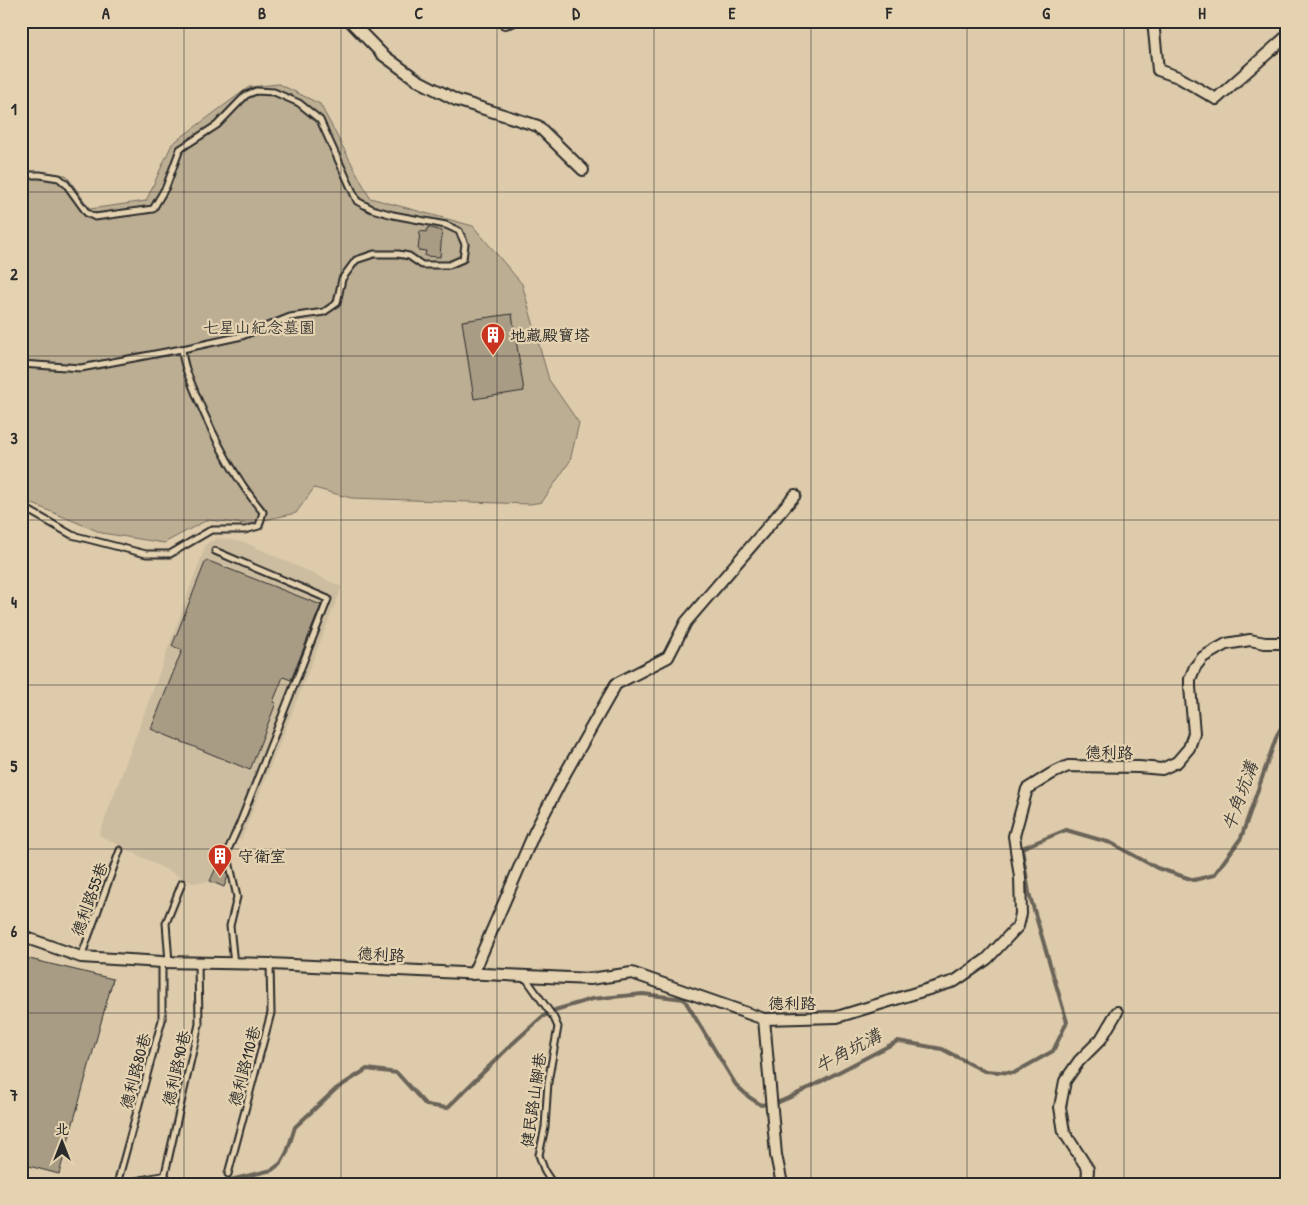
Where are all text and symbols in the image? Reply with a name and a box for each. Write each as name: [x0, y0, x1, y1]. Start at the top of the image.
text: A: [102, 2, 110, 24]
text: B: [258, 2, 266, 24]
text: C: [415, 2, 424, 24]
text: D: [572, 2, 580, 24]
text: E: [728, 2, 736, 24]
text: F: [885, 2, 893, 24]
text: G: [1042, 2, 1050, 24]
text: H: [1198, 2, 1206, 24]
text: 1: [11, 98, 17, 120]
text: 2: [10, 263, 18, 285]
park label: 七星山紀念墓園: [203, 316, 315, 338]
building icon: 地藏殿寶塔: [480, 322, 506, 356]
place label: 地藏殿寶塔: [510, 324, 590, 346]
text: 3: [10, 427, 18, 449]
text: 4: [11, 591, 17, 613]
street label: 德利路: [1085, 741, 1133, 763]
text: 5: [11, 755, 18, 777]
water label: 牛角坑溝: [1215, 756, 1264, 834]
building icon: 守衛室: [207, 843, 233, 877]
place label: 守衛室: [238, 845, 286, 867]
street label: 德利路55巷: [65, 859, 113, 939]
text: 6: [11, 920, 18, 942]
street label: 德利路: [356, 942, 406, 966]
street label: 德利路: [768, 992, 816, 1014]
water label: 牛角坑溝: [810, 1022, 887, 1078]
street label: 德利路110巷: [223, 1023, 265, 1109]
street label: 德利路90巷: [157, 1028, 195, 1108]
street label: 德利路80巷: [114, 1030, 156, 1112]
street label: 健民路山腳巷: [515, 1051, 551, 1149]
text: 7: [9, 1084, 18, 1106]
north arrow: [38, 1118, 88, 1168]
text: 北: [55, 1119, 69, 1138]

